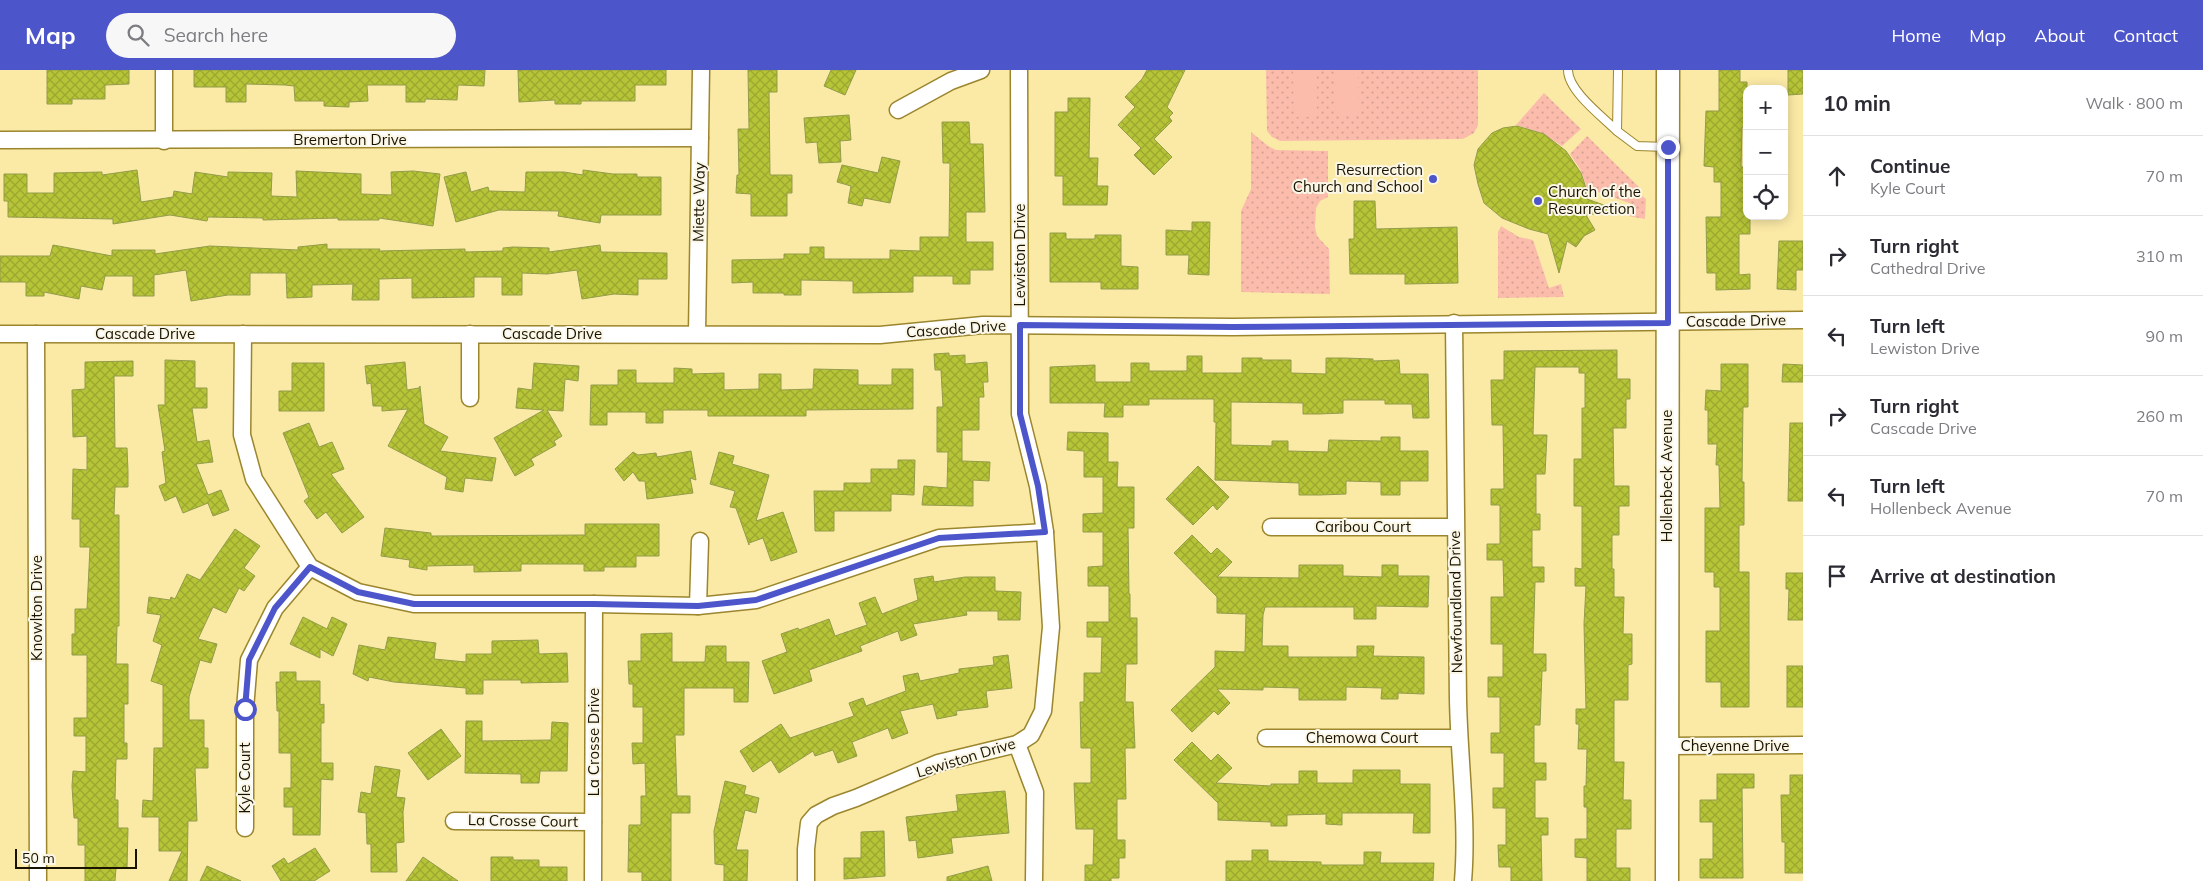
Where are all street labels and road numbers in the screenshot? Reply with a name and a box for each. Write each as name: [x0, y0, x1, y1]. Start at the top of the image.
street label: Bremerton Drive: [293, 130, 407, 149]
street label: Miette Way: [688, 162, 709, 242]
street label: Lewiston Drive: [1010, 204, 1029, 306]
street label: Cascade Drive: [1686, 310, 1786, 331]
street label: Cascade Drive: [905, 316, 1007, 341]
street label: Cascade Drive: [95, 324, 195, 343]
street label: Cascade Drive: [502, 324, 602, 343]
street label: Hollenbeck Avenue: [1657, 410, 1676, 542]
street label: Caribou Court: [1315, 517, 1411, 536]
street label: Newfoundland Drive: [1445, 530, 1466, 674]
street label: Knowlton Drive: [27, 555, 46, 661]
street label: La Crosse Drive: [584, 688, 603, 796]
street label: Chemowa Court: [1306, 728, 1418, 747]
street label: Lewiston Drive: [914, 733, 1018, 782]
street label: Cheyenne Drive: [1680, 736, 1790, 755]
street label: Kyle Court: [235, 743, 254, 813]
street label: La Crosse Court: [468, 810, 578, 831]

